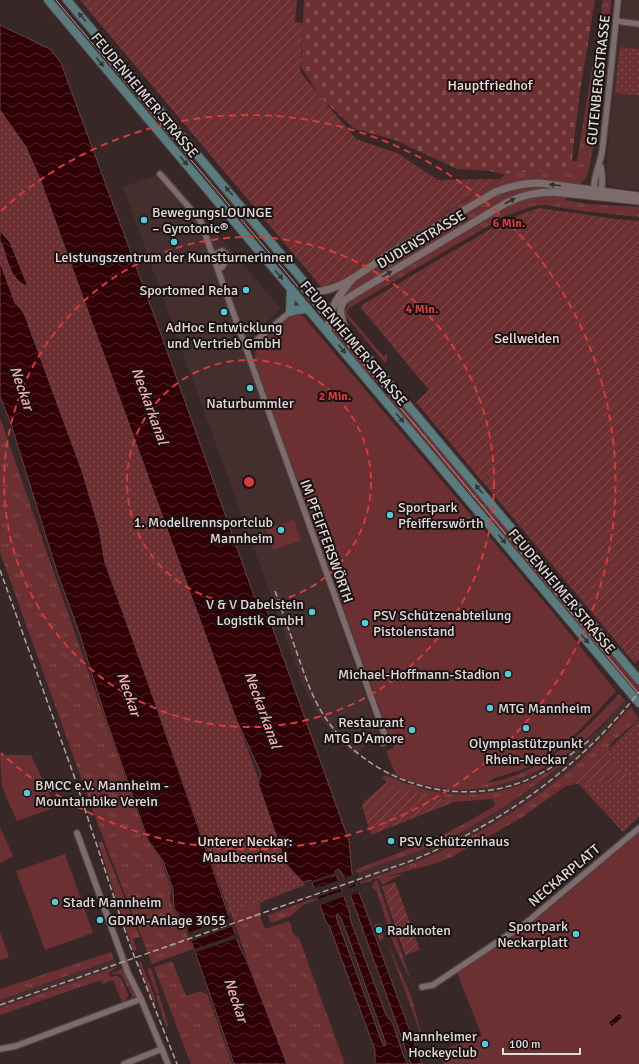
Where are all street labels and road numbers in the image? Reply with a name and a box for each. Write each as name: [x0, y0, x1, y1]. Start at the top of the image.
street label: GUTENBERGSTRASSE: [583, 14, 614, 146]
street label: FEUDENHEIMER STRASSE: [87, 29, 202, 161]
street label: DUDENSTRASSE: [374, 206, 468, 272]
street label: FEUDENHEIMER STRASSE: [296, 277, 411, 409]
street label: IM PFEIFFERSWÖRTH: [296, 477, 357, 605]
street label: FEUDENHEIMER STRASSE: [504, 525, 619, 657]
street label: NECKARPLATT: [525, 840, 604, 910]

